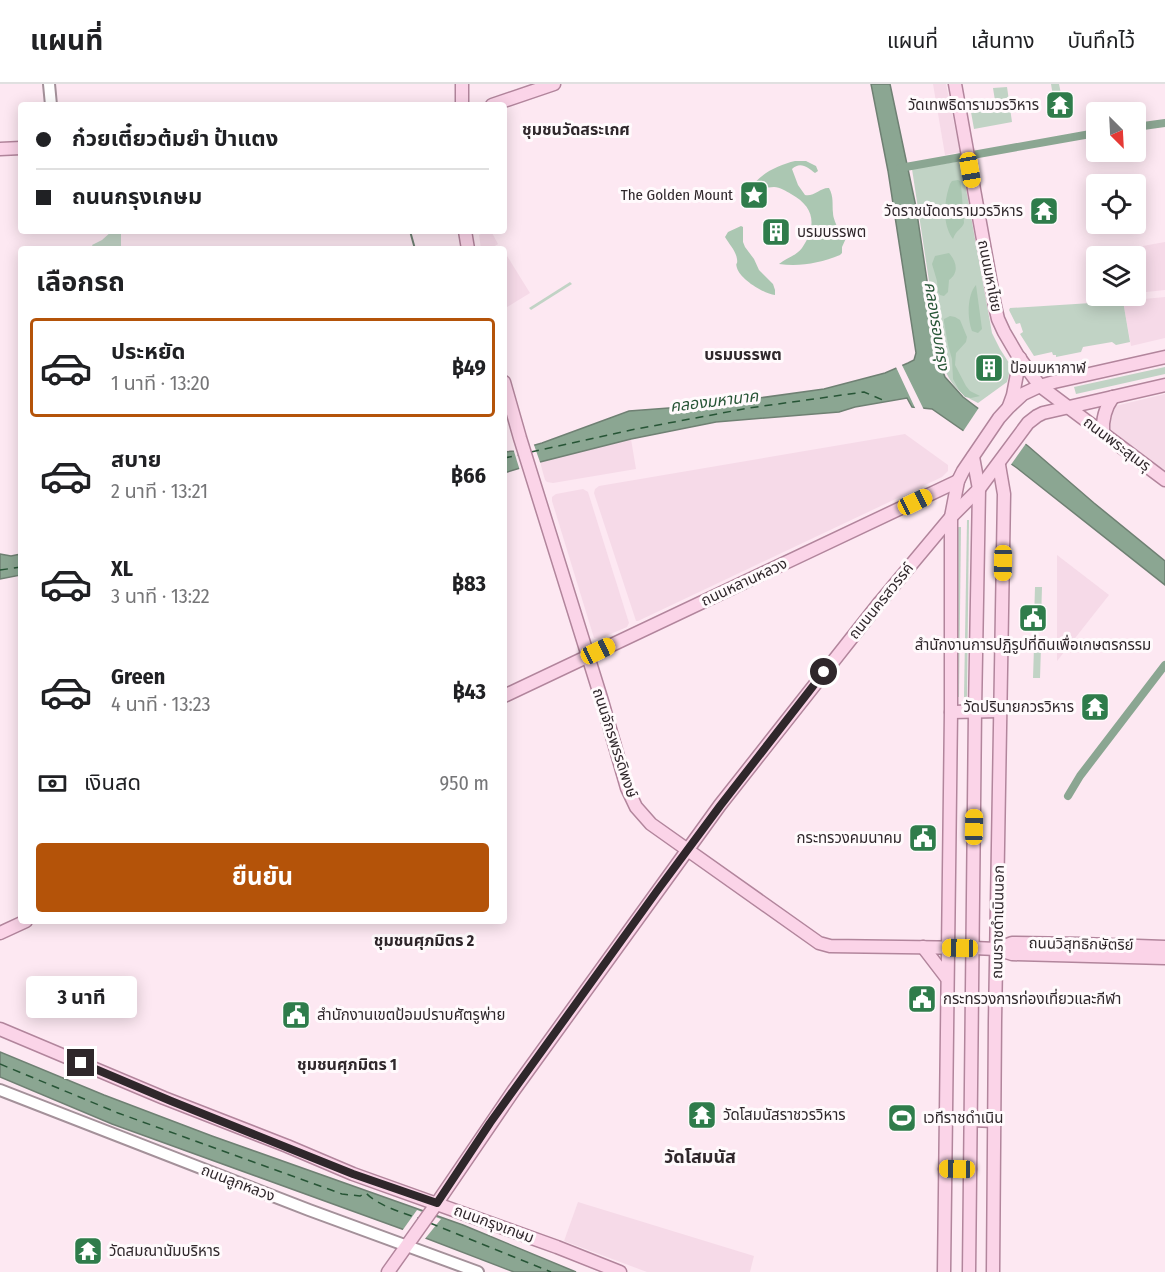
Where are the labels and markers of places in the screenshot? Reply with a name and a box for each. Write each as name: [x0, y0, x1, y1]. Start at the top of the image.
temple icon: วัดเทพธิดารามวรวิหาร: [1044, 89, 1076, 121]
place label: วัดเทพธิดารามวรวิหาร: [908, 96, 1039, 114]
place icon: The Golden Mount: [738, 179, 770, 211]
place label: The Golden Mount: [621, 186, 733, 204]
temple icon: วัดราชนัดดารามวรวิหาร: [1028, 195, 1060, 227]
place label: วัดราชนัดดารามวรวิหาร: [884, 202, 1023, 220]
building icon: บรมบรรพต: [760, 216, 792, 248]
place label: บรมบรรพต: [797, 223, 866, 241]
building icon: ป้อมมหากาฬ: [973, 352, 1005, 384]
place label: ป้อมมหากาฬ: [1010, 359, 1086, 377]
public building icon: สำนักงานการปฏิรูปที่ดินเพื่อเกษตรกรรม: [1017, 602, 1049, 634]
place label: สำนักงานการปฏิรูปที่ดินเพื่อเกษตรกรรม: [915, 634, 1151, 654]
temple icon: วัดปรินายกวรวิหาร: [1079, 691, 1111, 723]
place label: วัดปรินายกวรวิหาร: [963, 698, 1074, 716]
public building icon: กระทรวงคมนาคม: [907, 822, 939, 854]
place label: กระทรวงคมนาคม: [797, 829, 902, 847]
public building icon: กระทรวงการท่องเที่ยวและกีฬา: [906, 983, 938, 1015]
place label: กระทรวงการท่องเที่ยวและกีฬา: [943, 988, 1121, 1008]
public building icon: สำนักงานเขตป้อมปราบศัตรูพ่าย: [280, 999, 312, 1031]
place label: สำนักงานเขตป้อมปราบศัตรูพ่าย: [317, 1006, 505, 1024]
temple icon: วัดโสมนัสราชวรวิหาร: [686, 1099, 718, 1131]
sports icon: เวทีราชดำเนิน: [886, 1102, 918, 1134]
place label: วัดโสมนัสราชวรวิหาร: [723, 1106, 846, 1124]
place label: เวทีราชดำเนิน: [923, 1109, 1004, 1127]
temple icon: วัดสมณานัมบริหาร: [72, 1235, 104, 1267]
place label: วัดสมณานัมบริหาร: [109, 1242, 220, 1260]

